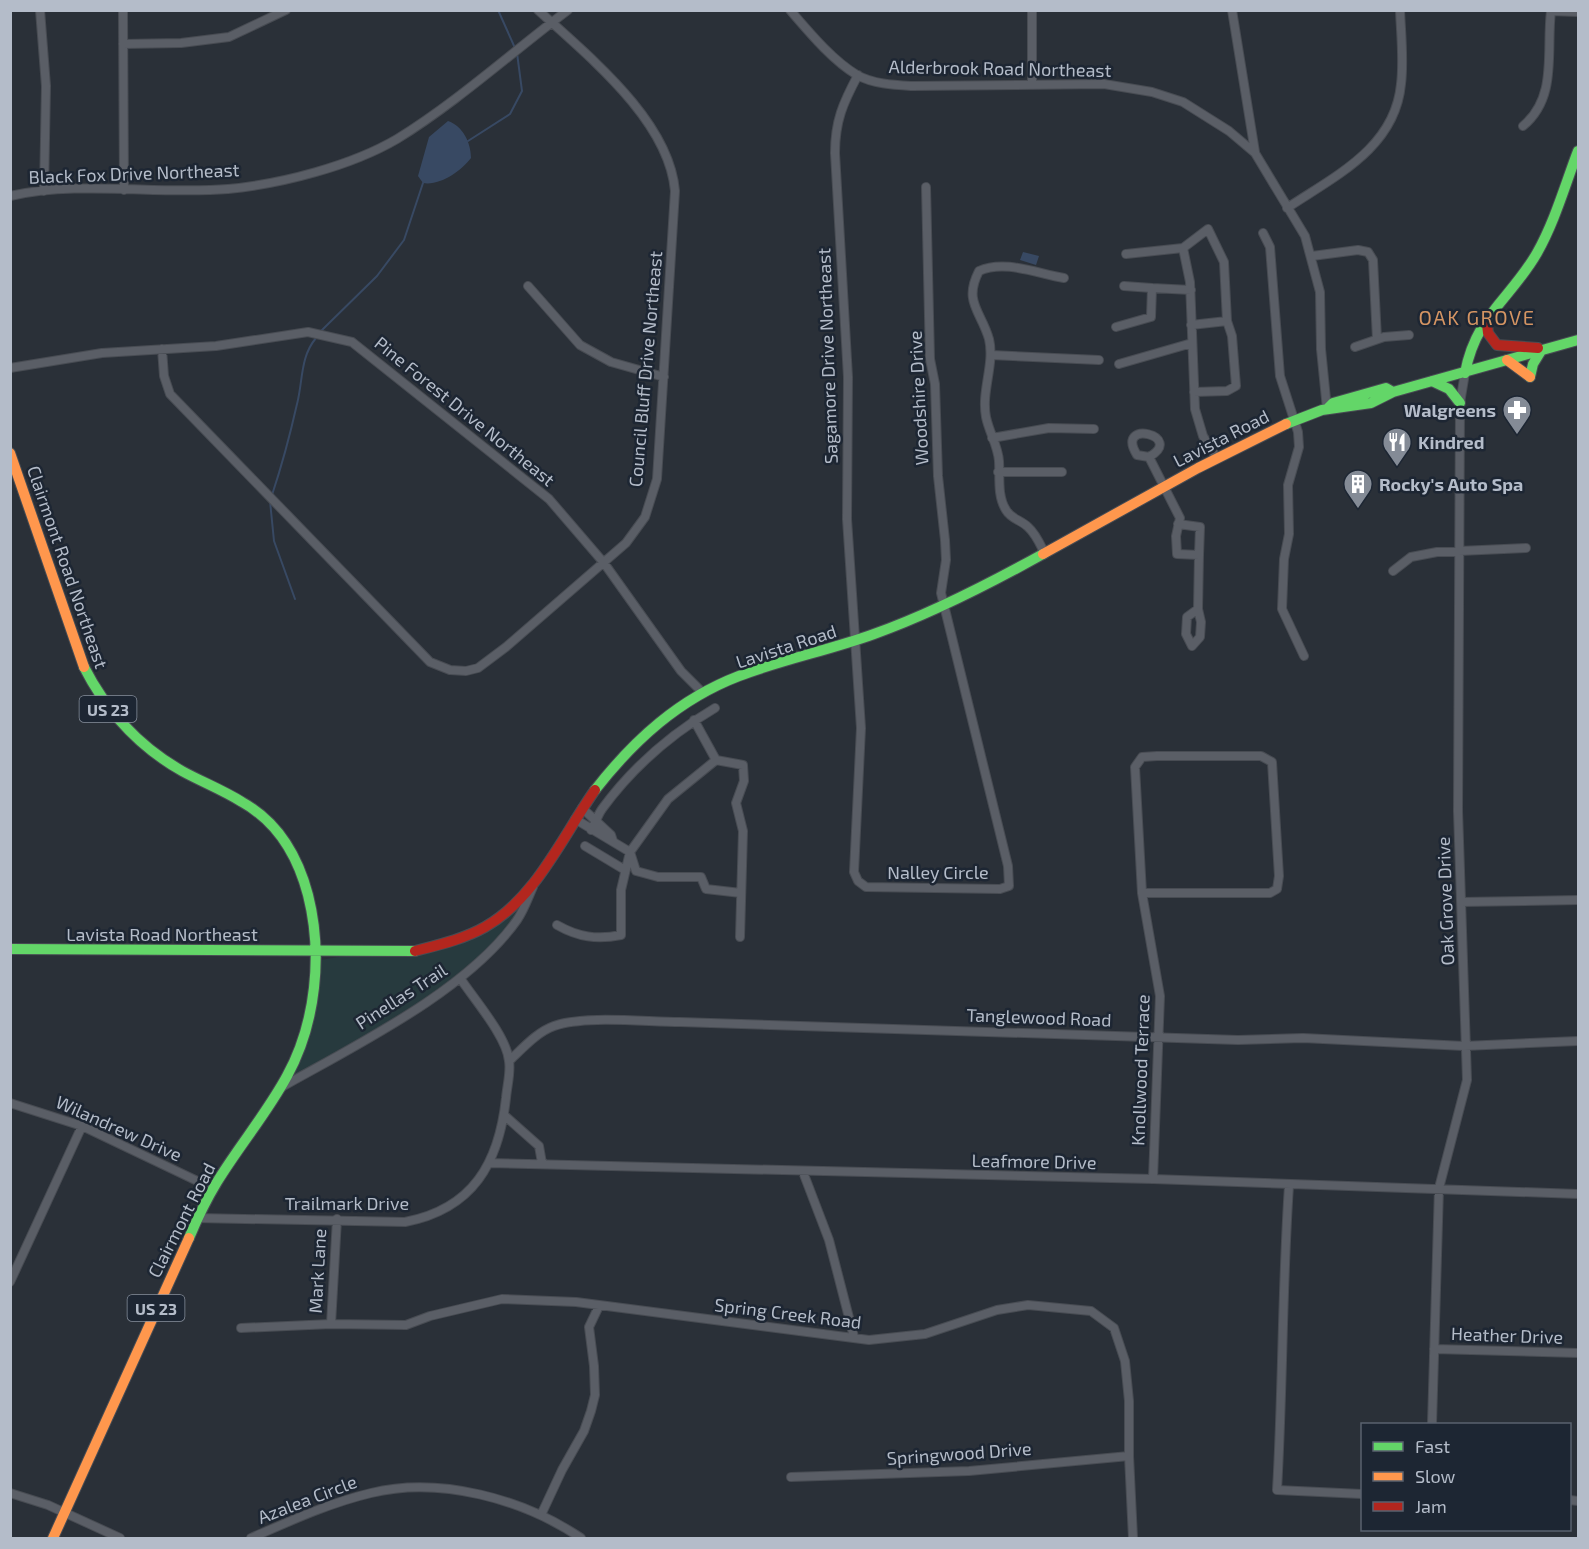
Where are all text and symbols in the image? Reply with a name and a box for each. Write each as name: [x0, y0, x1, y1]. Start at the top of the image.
street label: Alderbrook Road Northeast: [888, 55, 1112, 81]
street label: Black Fox Drive Northeast: [28, 158, 240, 188]
street label: Sagamore Drive Northeast: [812, 247, 842, 464]
street label: Council Bluff Drive Northeast: [624, 250, 666, 488]
district label: OAK GROVE: [1419, 305, 1535, 329]
street label: Woodshire Drive: [903, 330, 933, 466]
street label: Pine Forest Drive Northeast: [371, 332, 560, 491]
pharmacy icon: Walgreens: [1501, 394, 1533, 436]
place label: Walgreens: [1404, 399, 1496, 421]
street label: Lavista Road: [1169, 404, 1273, 472]
restaurant icon: Kindred: [1381, 426, 1413, 468]
place label: Kindred: [1418, 431, 1484, 453]
street label: Clairmont Road Northeast: [23, 463, 113, 671]
building icon: Rocky's Auto Spa: [1342, 468, 1374, 510]
place label: Rocky's Auto Spa: [1379, 473, 1523, 495]
street label: Lavista Road: [733, 619, 839, 673]
road number: US 23: [80, 696, 136, 722]
street label: Oak Grove Drive: [1432, 836, 1458, 966]
street label: Nalley Circle: [887, 861, 989, 883]
street label: Lavista Road Northeast: [66, 923, 258, 945]
street label: Pinellas Trail: [351, 958, 451, 1034]
street label: Knollwood Terrace: [1126, 994, 1154, 1146]
street label: Tanglewood Road: [966, 1003, 1112, 1031]
street label: Wilandrew Drive: [53, 1090, 185, 1166]
street label: Leafmore Drive: [971, 1149, 1097, 1173]
street label: Clairmont Road: [143, 1159, 219, 1281]
street label: Trailmark Drive: [285, 1192, 409, 1214]
street label: Mark Lane: [304, 1228, 330, 1314]
street label: Spring Creek Road: [713, 1293, 863, 1333]
road number: US 23: [128, 1295, 184, 1321]
street label: Heather Drive: [1451, 1322, 1563, 1348]
legend: [1361, 1423, 1571, 1531]
text: Fast: [1415, 1435, 1450, 1457]
street label: Springwood Drive: [886, 1437, 1032, 1469]
text: Slow: [1415, 1465, 1456, 1487]
street label: Azalea Circle: [254, 1470, 360, 1528]
text: Jam: [1415, 1495, 1447, 1517]

